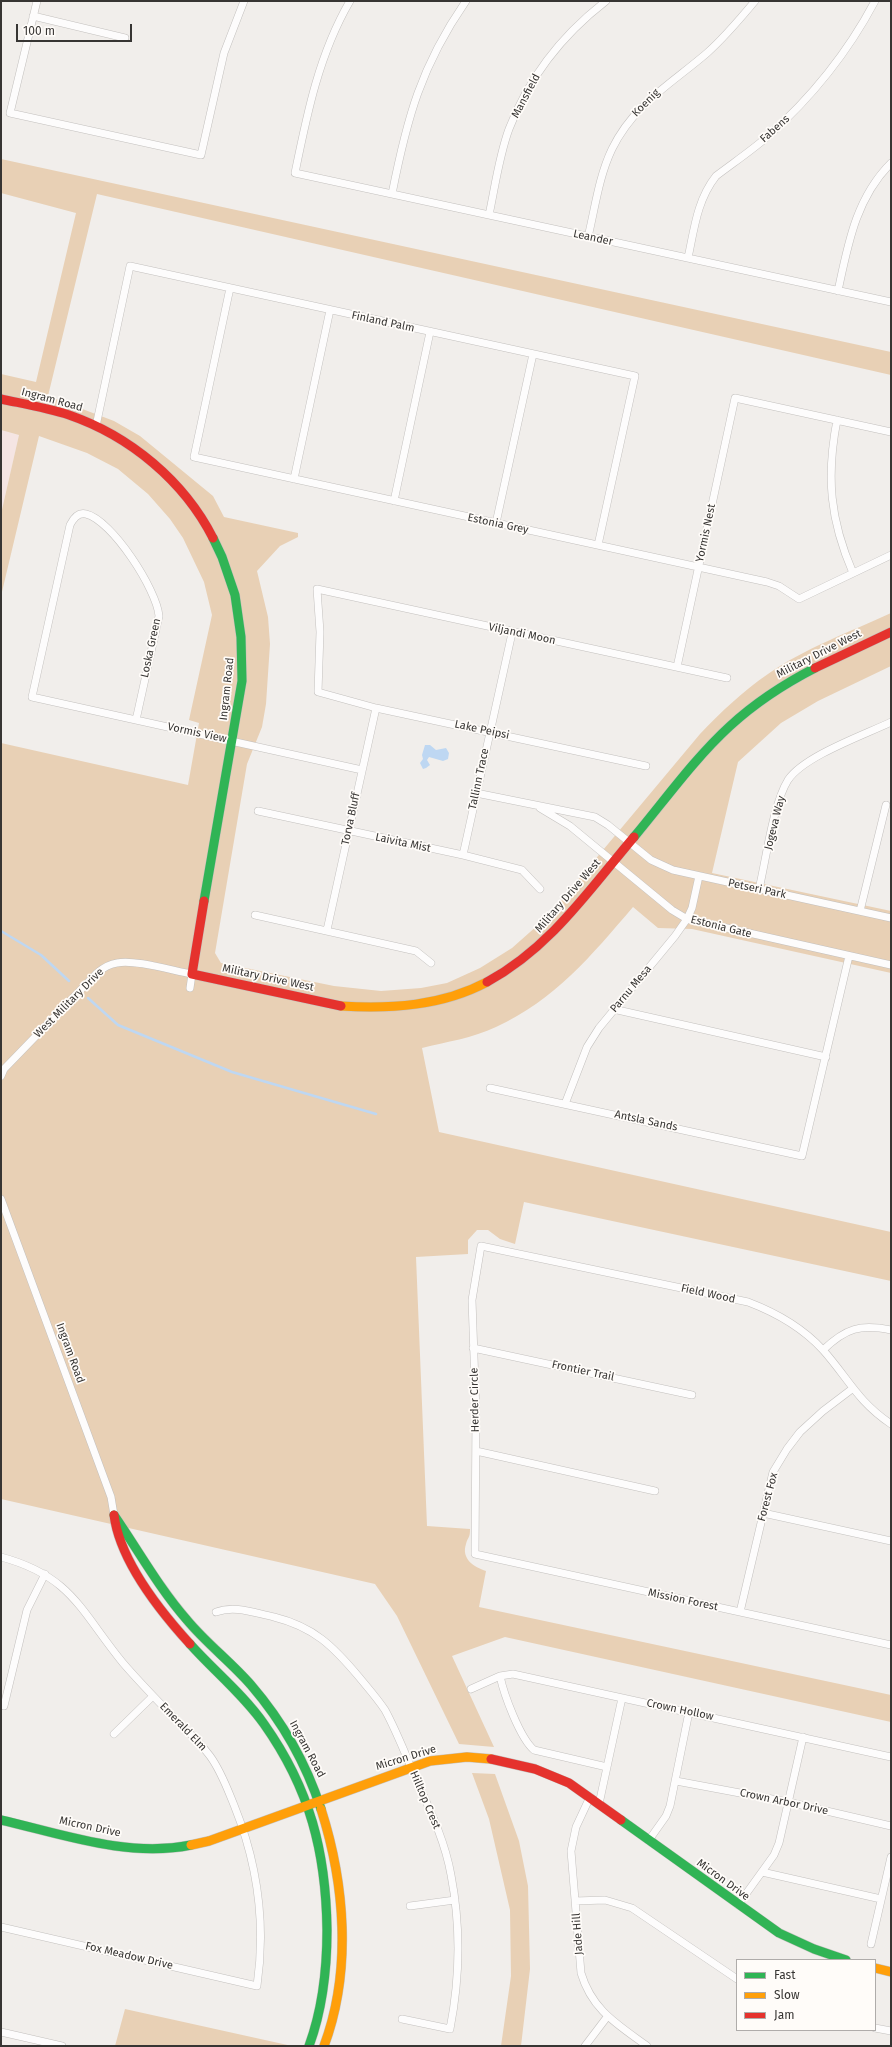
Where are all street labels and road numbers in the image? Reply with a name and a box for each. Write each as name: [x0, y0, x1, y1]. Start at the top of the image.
street label: Mansfield: [509, 72, 543, 120]
street label: Koenig: [629, 86, 663, 120]
street label: Fabens: [758, 112, 792, 146]
street label: Leander: [572, 227, 614, 249]
street label: Finland Palm: [350, 309, 416, 335]
street label: Ingram Road: [20, 385, 84, 415]
street label: Yormis Nest: [693, 503, 719, 563]
street label: Estonia Grey: [466, 511, 530, 537]
street label: Loska Green: [138, 617, 164, 679]
street label: Viljandi Moon: [487, 620, 557, 648]
street label: Military Drive West: [774, 627, 864, 681]
street label: Ingram Road: [217, 657, 237, 721]
street label: Lake Peipsi: [453, 718, 511, 742]
street label: Vormis View: [166, 720, 228, 746]
street label: Tallinn Trace: [466, 747, 492, 811]
street label: Torva Bluff: [339, 791, 363, 847]
street label: Jogeva Way: [762, 795, 788, 851]
street label: Laivita Mist: [374, 831, 432, 855]
street label: Military Drive West: [532, 856, 604, 936]
street label: Petseri Park: [727, 876, 787, 902]
street label: Estonia Gate: [689, 913, 753, 941]
street label: Military Drive West: [221, 962, 315, 994]
street label: Parnu Mesa: [608, 963, 654, 1015]
street label: West Military Drive: [31, 965, 107, 1041]
street label: Antsla Sands: [613, 1108, 679, 1134]
street label: Field Wood: [680, 1282, 736, 1306]
street label: Ingram Road: [53, 1321, 87, 1385]
street label: Frontier Trail: [551, 1358, 615, 1384]
street label: Herder Circle: [468, 1368, 482, 1432]
street label: Forest Fox: [755, 1471, 781, 1523]
street label: Mission Forest: [647, 1586, 719, 1614]
street label: Crown Hollow: [645, 1696, 715, 1724]
street label: Emerald Elm: [157, 1700, 209, 1754]
street label: Ingram Road: [286, 1718, 328, 1780]
street label: Micron Drive: [374, 1743, 438, 1773]
street label: Hilltop Crest: [407, 1769, 443, 1831]
street label: Crown Arbor Drive: [739, 1786, 829, 1818]
street label: Micron Drive: [58, 1814, 122, 1840]
street label: Micron Drive: [694, 1856, 752, 1904]
street label: Jade Hill: [570, 1913, 586, 1955]
street label: Fox Meadow Drive: [84, 1939, 174, 1973]

